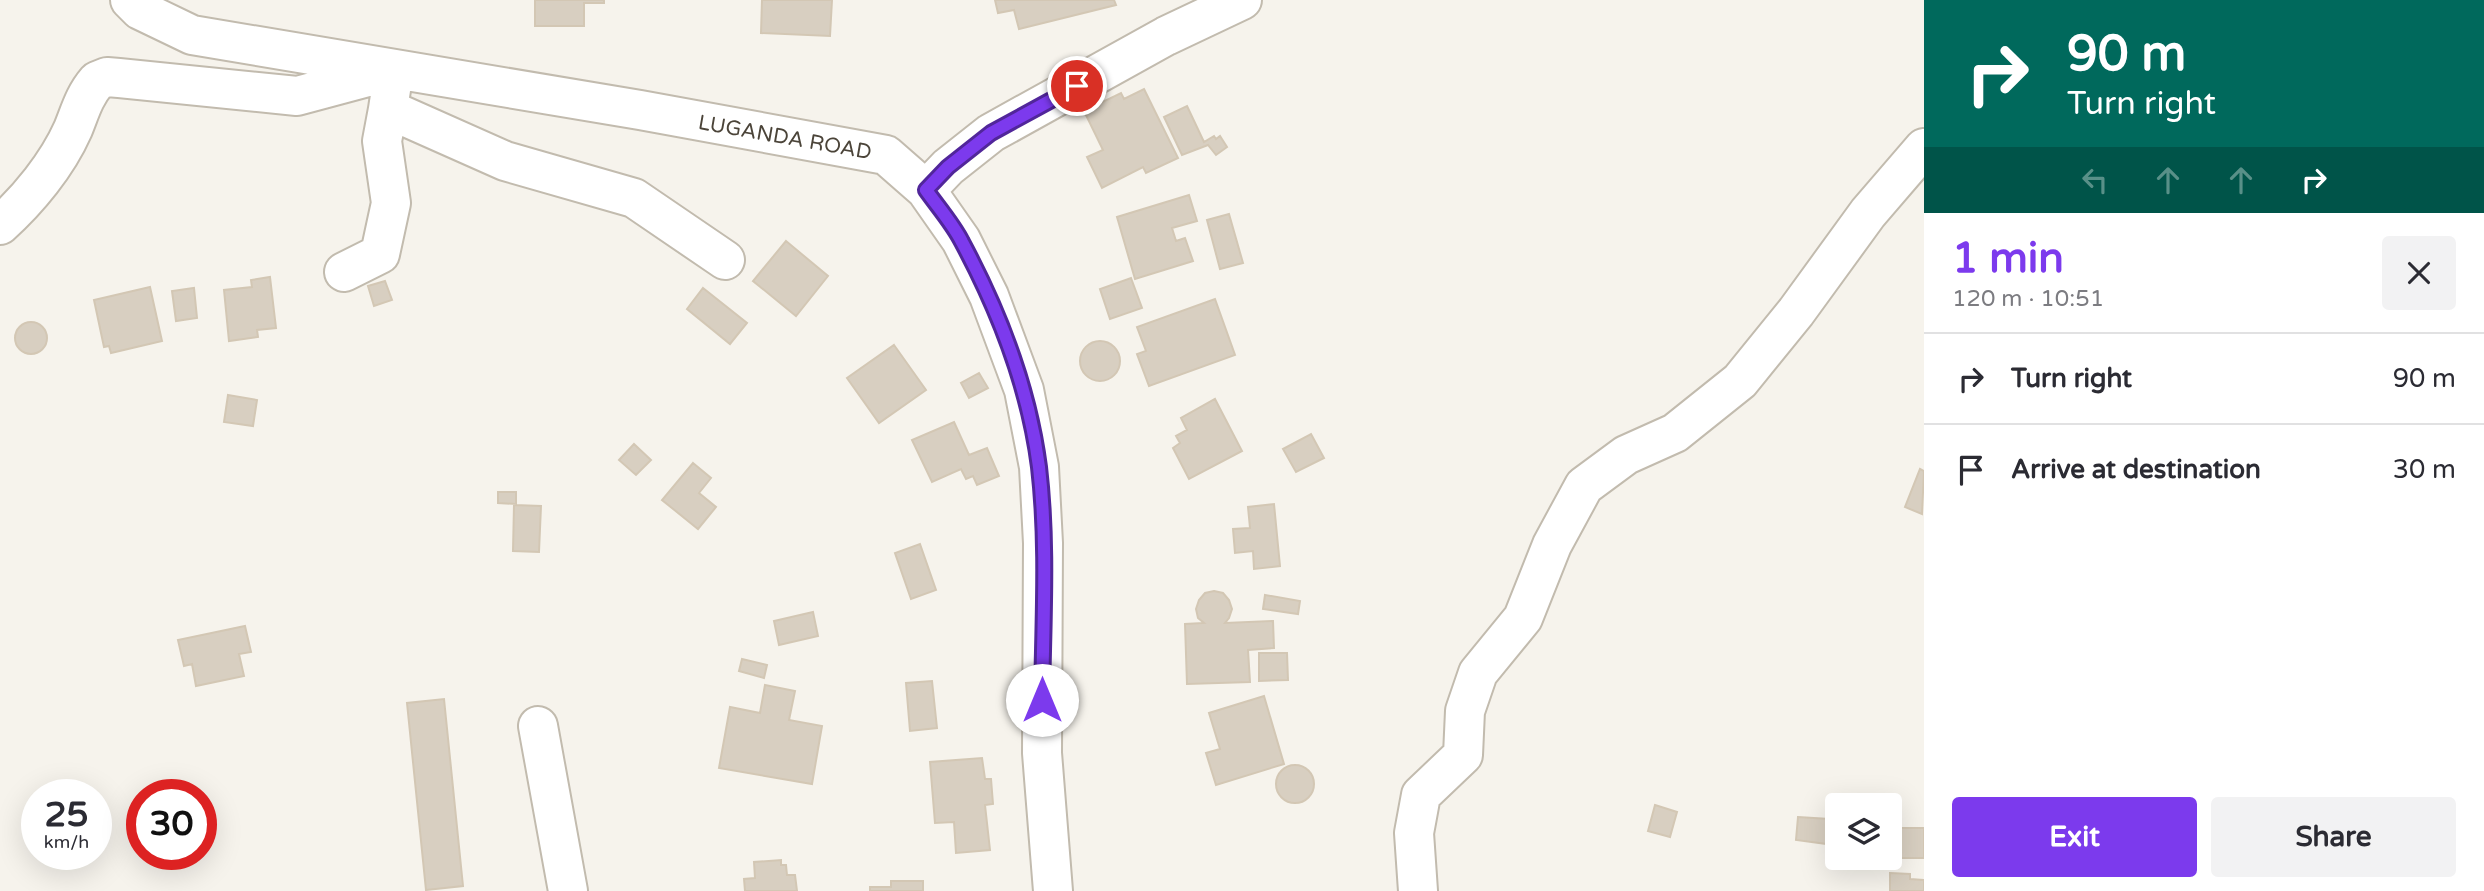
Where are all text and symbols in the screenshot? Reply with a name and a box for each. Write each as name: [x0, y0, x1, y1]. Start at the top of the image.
text: 90 m: [2067, 25, 2186, 84]
icon: right: [1952, 28, 2043, 119]
pin: [1047, 56, 1107, 116]
icon: arrive: [1058, 67, 1096, 105]
text: Turn right: [2067, 85, 2216, 123]
street label: LUGANDA ROAD: [696, 110, 874, 165]
icon: left: [2076, 161, 2114, 199]
icon: ahead: [2149, 161, 2187, 199]
icon: ahead: [2222, 161, 2260, 199]
icon: right: [2295, 161, 2333, 199]
text: 1 min: [1952, 233, 2064, 284]
button: close: [2382, 236, 2456, 310]
text: 120 m · 10:51: [1952, 285, 2104, 313]
icon: right: [1952, 360, 1990, 398]
text: Turn right: [2011, 363, 2132, 394]
text: 90 m: [2393, 363, 2456, 394]
icon: arrive: [1952, 451, 1990, 489]
text: Arrive at destination: [2011, 454, 2261, 485]
text: 30 m: [2393, 454, 2456, 485]
position arrow: [1005, 663, 1079, 737]
speed limit sign: 30: [126, 779, 217, 870]
map controls: [1825, 793, 1902, 870]
button: layers: [1825, 793, 1902, 870]
text: 25: [45, 794, 88, 836]
button: Exit: [1952, 797, 2197, 877]
button: Share: [2211, 797, 2456, 877]
text: km/h: [44, 831, 89, 853]

